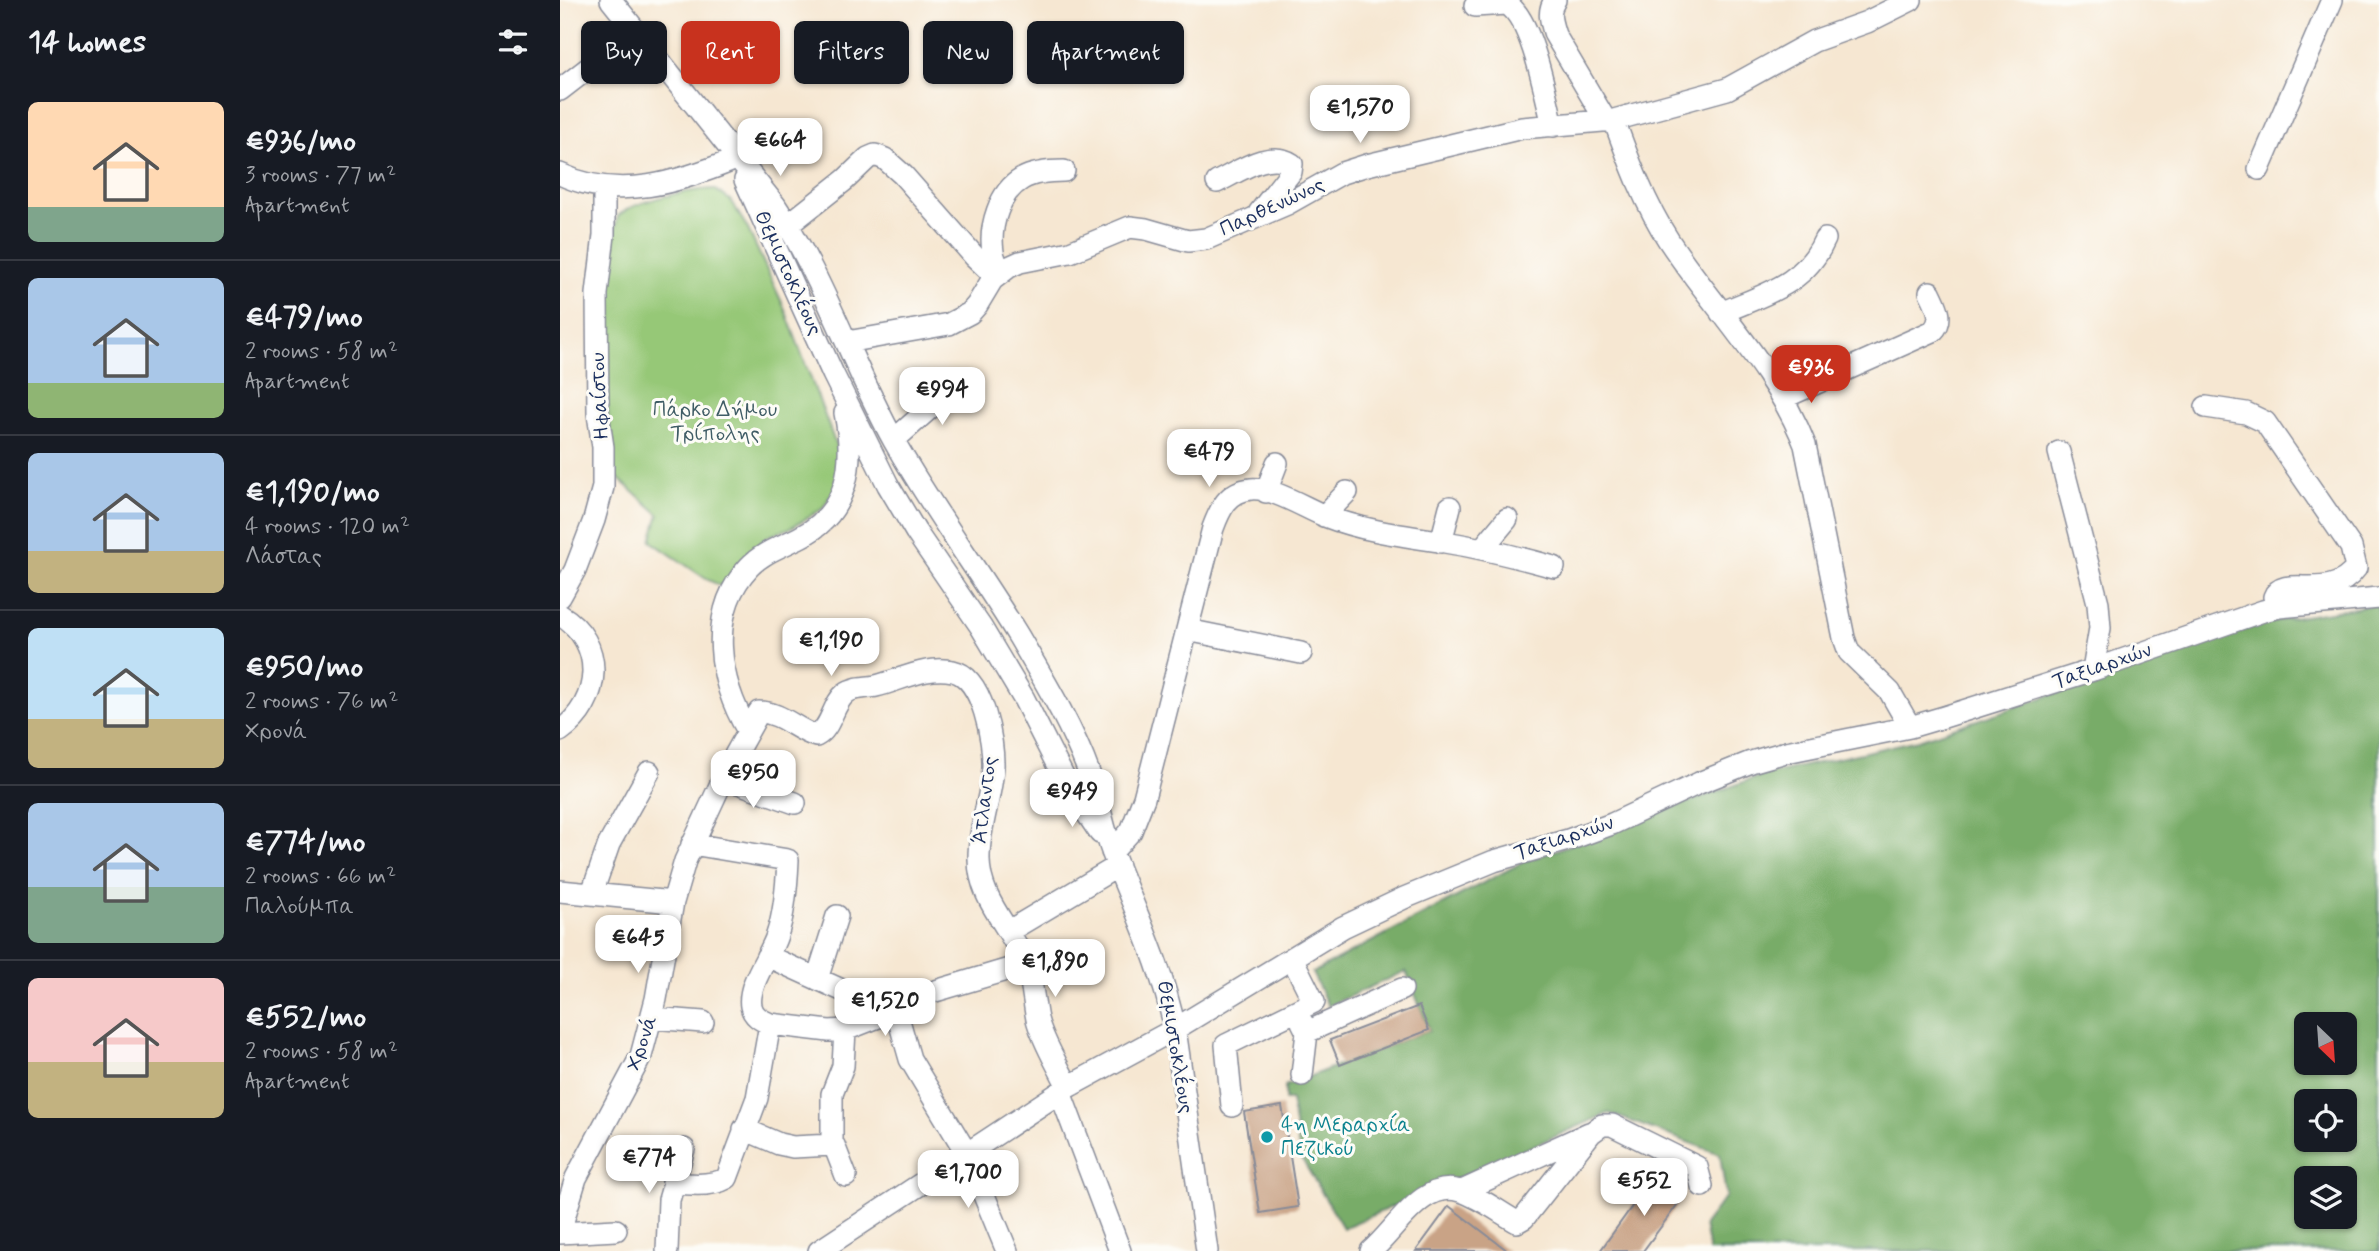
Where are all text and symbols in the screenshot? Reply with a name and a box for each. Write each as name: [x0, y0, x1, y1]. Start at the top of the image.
chip: Buy: [581, 21, 667, 84]
chip: Rent: [681, 21, 780, 84]
chip: Filters: [794, 21, 909, 84]
chip: New: [923, 21, 1013, 84]
chip: Apartment: [1027, 21, 1184, 84]
text: 14 homes: [28, 23, 146, 62]
icon: filters: [494, 23, 532, 61]
pin: €1,570: [1303, 86, 1417, 145]
text: €1,570: [1326, 93, 1394, 123]
pin: €664: [739, 118, 821, 178]
text: €936/mo: [245, 122, 356, 161]
text: €664: [753, 126, 807, 156]
icon: home: [84, 130, 168, 214]
text: 3 rooms · 77 m²: [245, 161, 396, 191]
street label: Παρθενώνος: [1215, 171, 1329, 243]
text: Apartment: [245, 191, 350, 221]
street label: Θεμιστοκλέους: [747, 206, 830, 340]
text: €479/mo: [245, 298, 363, 337]
icon: home: [84, 306, 168, 390]
text: 2 rooms · 58 m²: [245, 337, 398, 367]
pin: €936: [1770, 346, 1852, 405]
street label: Ηφαίστου: [584, 352, 616, 440]
text: €936: [1788, 353, 1834, 383]
text: Apartment: [245, 367, 350, 397]
pin: €994: [901, 368, 983, 427]
text: €994: [915, 375, 969, 405]
park label: Πάρκο Δήμου Τρίπολης: [653, 396, 777, 448]
pin: €479: [1168, 430, 1250, 489]
text: €479: [1183, 437, 1235, 467]
text: €1,190/mo: [245, 473, 380, 512]
icon: home: [84, 481, 168, 565]
text: 4 rooms · 120 m²: [245, 512, 410, 542]
text: Λάστας: [245, 542, 322, 572]
pin: €1,190: [774, 618, 888, 678]
text: €1,190: [798, 626, 864, 656]
street label: Ταξιαρχών: [2049, 636, 2155, 696]
text: €950/mo: [245, 648, 363, 687]
icon: home: [84, 656, 168, 740]
text: 2 rooms · 76 m²: [245, 687, 398, 717]
text: Χρονά: [245, 717, 307, 747]
pin: €950: [712, 750, 794, 810]
street label: Άτλαντος: [966, 755, 1004, 845]
text: €950: [727, 758, 779, 788]
pin: €949: [1031, 770, 1113, 829]
text: €949: [1046, 777, 1098, 807]
street label: Ταξιαρχών: [1511, 809, 1617, 867]
text: €774/mo: [245, 823, 365, 862]
icon: home: [84, 831, 168, 915]
text: 2 rooms · 66 m²: [245, 862, 396, 892]
text: Παλούμπα: [245, 892, 354, 922]
pin: €645: [597, 916, 679, 975]
text: €645: [611, 923, 665, 953]
pin: €1,890: [998, 940, 1112, 999]
text: €1,890: [1021, 947, 1089, 977]
pin: €1,520: [828, 978, 942, 1038]
street label: Θεμιστοκλέους: [1150, 978, 1201, 1116]
text: €1,520: [850, 986, 920, 1016]
text: €552/mo: [245, 998, 366, 1037]
icon: home: [84, 1006, 168, 1090]
street label: Χρονά: [620, 1012, 664, 1074]
north arrow: [2294, 1012, 2357, 1074]
map controls: [2294, 1012, 2357, 1229]
text: 2 rooms · 58 m²: [245, 1037, 398, 1067]
text: Apartment: [245, 1067, 350, 1097]
button: locate: [2294, 1089, 2357, 1152]
place label: 4η Μεραρχία Πεζικού: [1281, 1111, 1410, 1163]
marker: 4η Μεραρχία Πεζικού: [1259, 1129, 1275, 1145]
pin: €774: [608, 1136, 690, 1195]
text: €774: [622, 1143, 676, 1173]
pin: €1,700: [911, 1150, 1025, 1210]
text: €1,700: [934, 1158, 1002, 1188]
pin: €552: [1603, 1158, 1685, 1218]
text: €552: [1617, 1166, 1671, 1196]
button: layers: [2294, 1166, 2357, 1229]

